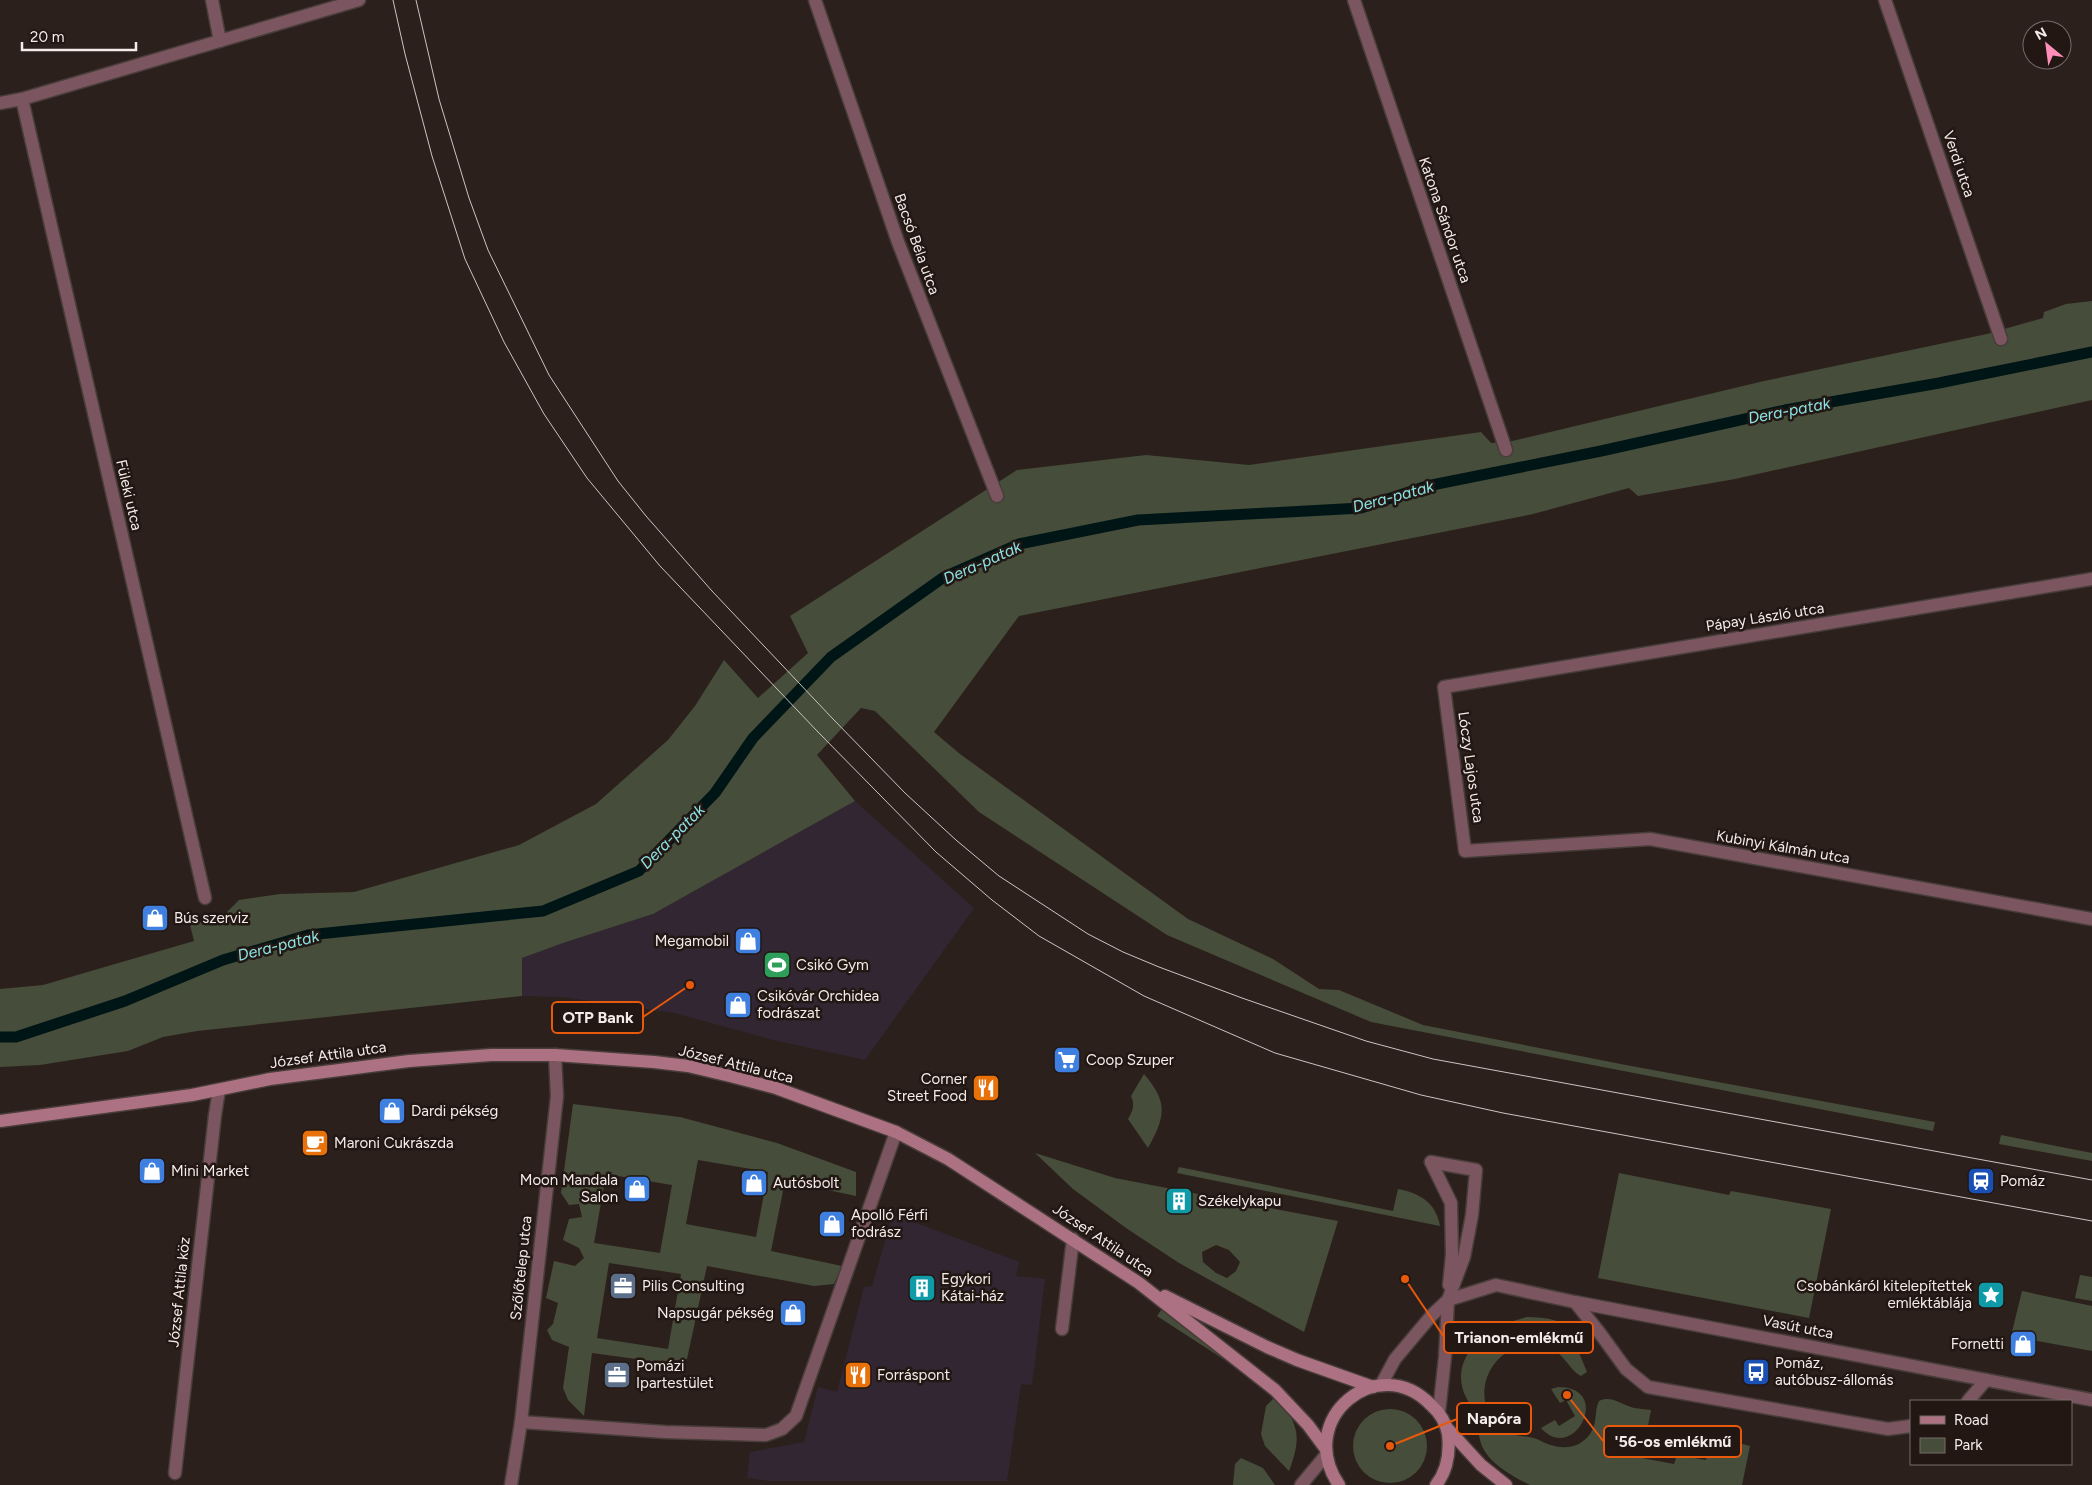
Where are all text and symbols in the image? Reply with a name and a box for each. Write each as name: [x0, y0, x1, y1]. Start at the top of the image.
scale bar: [22, 20, 136, 52]
north arrow: [2022, 20, 2072, 70]
text: N: [2032, 24, 2050, 44]
text: 20 m: [30, 28, 64, 46]
street label: Verdi utca: [1939, 129, 1979, 199]
street label: Katona Sándor utca: [1415, 155, 1475, 285]
street label: Bacsó Béla utca: [890, 191, 944, 297]
water label: Dera-patak: [1746, 393, 1833, 428]
street label: Füleki utca: [112, 458, 146, 532]
water label: Dera-patak: [1350, 476, 1437, 516]
water label: Dera-patak: [940, 536, 1025, 588]
street label: Pápay László utca: [1705, 599, 1825, 635]
street label: Lóczy Lajos utca: [1454, 710, 1488, 824]
water label: Dera-patak: [636, 799, 709, 873]
street label: Kubinyi Kálmán utca: [1715, 826, 1851, 868]
shop icon: Bús szerviz: [140, 903, 170, 933]
place label: Bús szerviz: [174, 909, 249, 927]
water label: Dera-patak: [235, 926, 322, 965]
shop icon: Megamobil: [733, 926, 763, 956]
place label: Megamobil: [655, 932, 729, 950]
sports icon: Csikó Gym: [762, 950, 792, 980]
place label: Csikó Gym: [796, 956, 869, 974]
place label: Csikóvár Orchidea fodrászat: [757, 987, 879, 1022]
shop icon: Csikóvár Orchidea fodrászat: [723, 990, 753, 1020]
callout: OTP Bank: [552, 1002, 643, 1033]
text: OTP Bank: [562, 1008, 634, 1027]
street label: József Attila utca: [269, 1038, 387, 1072]
street label: József Attila utca: [677, 1041, 795, 1087]
supermarket icon: Coop Szuper: [1052, 1045, 1082, 1075]
place label: Coop Szuper: [1086, 1051, 1174, 1069]
place label: Corner Street Food: [887, 1070, 967, 1105]
restaurant icon: Corner Street Food: [971, 1073, 1001, 1103]
shop icon: Dardi pékség: [377, 1096, 407, 1126]
place label: Dardi pékség: [411, 1102, 498, 1120]
cafe icon: Maroni Cukrászda: [300, 1128, 330, 1158]
place label: Maroni Cukrászda: [334, 1134, 454, 1152]
shop icon: Mini Market: [137, 1156, 167, 1186]
place label: Mini Market: [171, 1162, 249, 1180]
station icon: Pomáz: [1966, 1166, 1996, 1196]
shop icon: Autósbolt: [739, 1168, 769, 1198]
place label: Moon Mandala Salon: [520, 1171, 618, 1206]
place label: Pomáz: [2000, 1172, 2045, 1190]
shop icon: Moon Mandala Salon: [622, 1174, 652, 1204]
place label: Autósbolt: [773, 1174, 840, 1192]
building icon: Székelykapu: [1164, 1186, 1194, 1216]
place label: Székelykapu: [1198, 1192, 1281, 1210]
street label: József Attila utca: [1049, 1200, 1157, 1280]
place label: Apolló Férfi fodrász: [851, 1206, 928, 1241]
shop icon: Apolló Férfi fodrász: [817, 1209, 847, 1239]
street label: Szőlőtelep utca: [507, 1215, 535, 1321]
street label: József Attila köz: [164, 1236, 194, 1348]
place label: Egykori Kátai-ház: [941, 1270, 1004, 1305]
office icon: Pilis Consulting: [608, 1271, 638, 1301]
building icon: Egykori Kátai-ház: [907, 1273, 937, 1303]
place label: Pilis Consulting: [642, 1277, 745, 1295]
place label: Csobánkáról kitelepítettek emléktáblája: [1796, 1277, 1973, 1312]
place icon: Csobánkáról kitelepítettek emléktáblája: [1976, 1280, 2006, 1310]
shop icon: Napsugár pékség: [778, 1298, 808, 1328]
place label: Napsugár pékség: [657, 1304, 774, 1322]
street label: Vasút utca: [1761, 1311, 1835, 1343]
callout: Trianon-emlékmű: [1444, 1322, 1593, 1353]
text: Trianon-emlékmű: [1455, 1328, 1583, 1347]
shop icon: Fornetti: [2008, 1329, 2038, 1359]
place label: Fornetti: [1951, 1335, 2004, 1353]
place label: Pomáz, autóbusz-állomás: [1775, 1354, 1893, 1389]
place label: Pomázi Ipartestület: [636, 1357, 714, 1392]
bus stop icon: Pomáz, autóbusz-állomás: [1741, 1357, 1771, 1387]
office icon: Pomázi Ipartestület: [602, 1360, 632, 1390]
restaurant icon: Forráspont: [843, 1360, 873, 1390]
place label: Forráspont: [877, 1366, 950, 1384]
legend: [1910, 1400, 2072, 1465]
callout: Napóra: [1457, 1403, 1531, 1434]
text: Napóra: [1467, 1409, 1521, 1428]
text: Road: [1954, 1411, 1989, 1429]
callout: '56-os emlékmű: [1604, 1426, 1741, 1457]
text: '56-os emlékmű: [1615, 1432, 1731, 1451]
text: Park: [1954, 1436, 1983, 1454]

